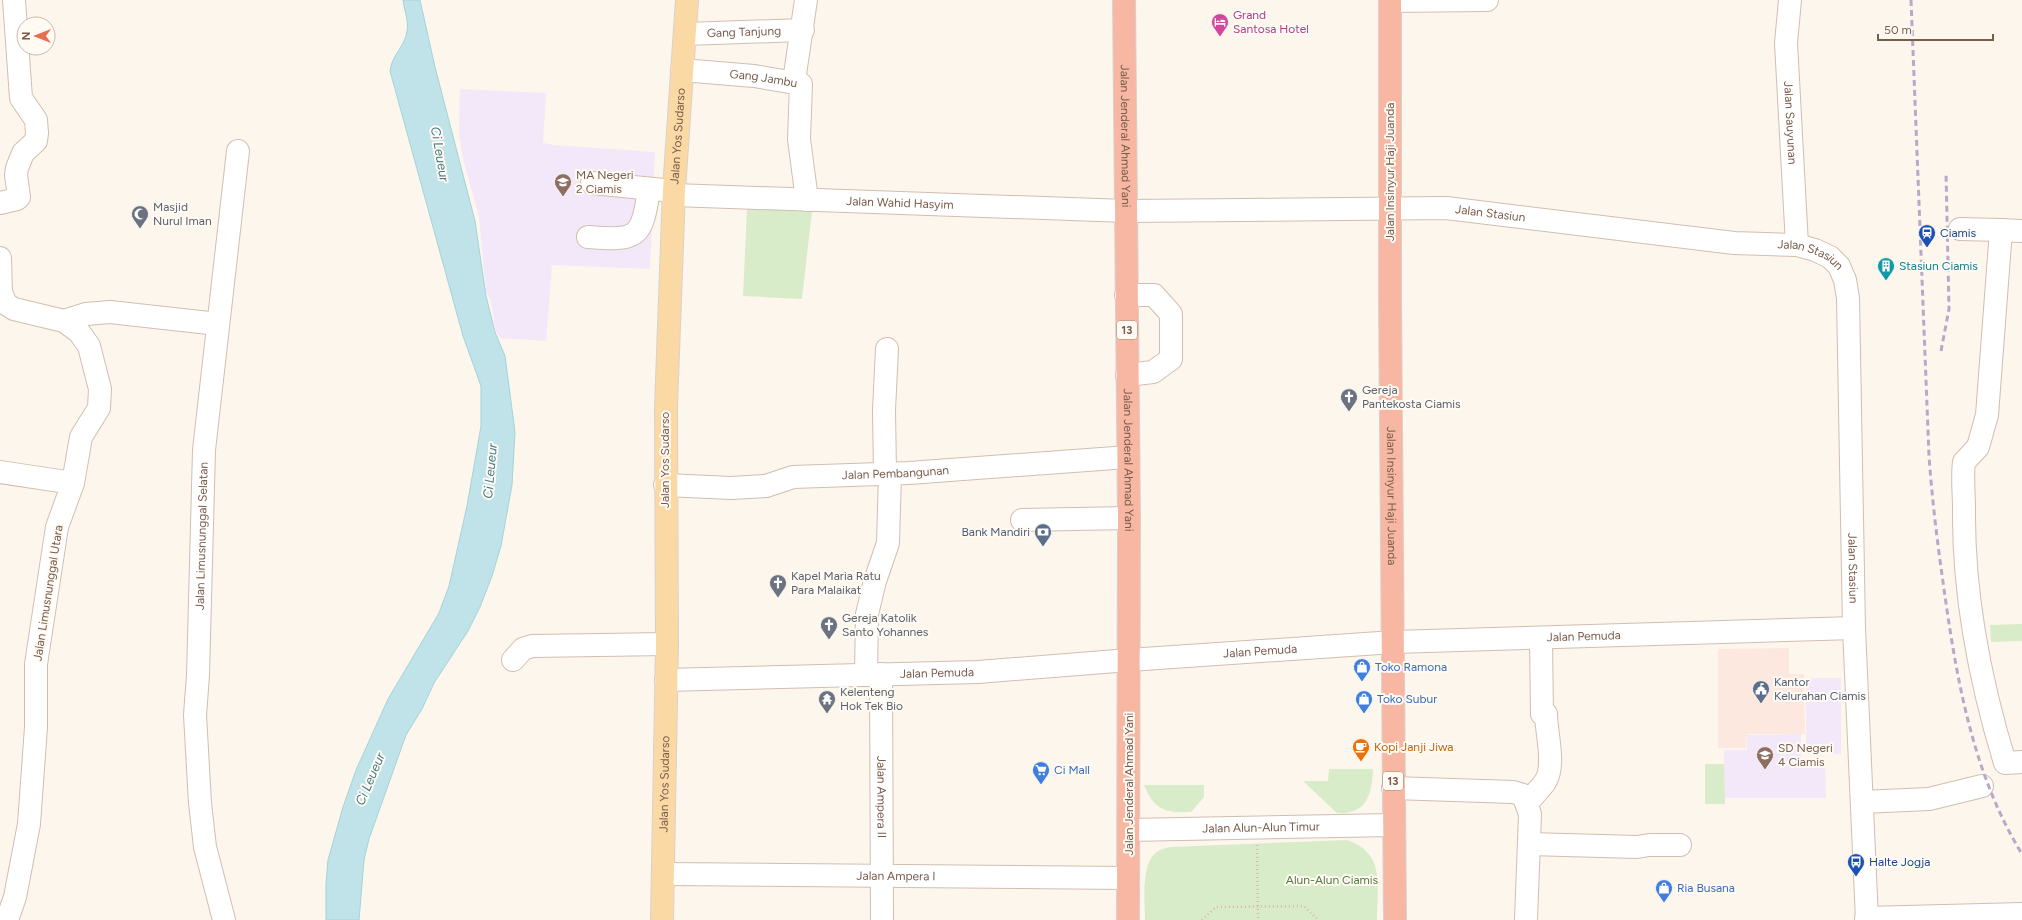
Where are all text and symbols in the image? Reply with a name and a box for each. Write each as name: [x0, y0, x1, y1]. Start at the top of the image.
place label: Grand Santosa Hotel: [1233, 8, 1309, 36]
hotel icon: Grand Santosa Hotel: [1210, 12, 1230, 37]
north arrow: [16, 16, 56, 56]
scale bar: [1878, 16, 1993, 42]
text: 50 m: [1884, 23, 1912, 37]
street label: Gang Tanjung: [707, 24, 781, 40]
text: N: [20, 32, 33, 40]
street label: Jalan Jenderal Ahmad Yani: [1118, 64, 1133, 208]
street label: Gang Jambu: [729, 67, 798, 90]
street label: Jalan Sauyunan: [1781, 81, 1800, 165]
street label: Jalan Yos Sudarso: [667, 88, 688, 185]
street label: Jalan Insinyur Haji Juanda: [1383, 103, 1397, 241]
water label: Ci Leueur: [428, 125, 452, 183]
place label: MA Negeri 2 Ciamis: [576, 168, 634, 196]
school or university icon: MA Negeri 2 Ciamis: [553, 172, 573, 197]
street label: Jalan Wahid Hasyim: [846, 194, 954, 212]
place label: Masjid Nurul Iman: [153, 200, 212, 228]
street label: Jalan Stasiun: [1455, 202, 1527, 225]
mosque icon: Masjid Nurul Iman: [130, 204, 150, 229]
station icon: Ciamis: [1917, 223, 1937, 248]
place label: Ciamis: [1940, 226, 1977, 240]
street label: Jalan Stasiun: [1777, 237, 1846, 273]
building icon: Stasiun Ciamis: [1876, 256, 1896, 281]
place label: Stasiun Ciamis: [1899, 259, 1978, 273]
road number: 13: [1117, 321, 1137, 339]
place label: Gereja Pantekosta Ciamis: [1362, 383, 1461, 411]
church icon: Gereja Pantekosta Ciamis: [1339, 387, 1359, 412]
street label: Jalan Jenderal Ahmad Yani: [1121, 388, 1136, 531]
street label: Jalan Yos Sudarso: [658, 412, 672, 508]
street label: Jalan Insinyur Haji Juanda: [1384, 427, 1399, 565]
water label: Ci Leueur: [480, 442, 500, 499]
street label: Jalan Limusnunggal Selatan: [193, 461, 211, 610]
street label: Jalan Pembangunan: [841, 463, 950, 482]
bank icon: Bank Mandiri: [1033, 522, 1053, 547]
street label: Jalan Limusnunggal Utara: [30, 524, 66, 662]
place label: Bank Mandiri: [961, 525, 1030, 539]
street label: Jalan Stasiun: [1845, 533, 1861, 604]
place label: Kapel Maria Ratu Para Malaikat: [791, 569, 881, 597]
church icon: Kapel Maria Ratu Para Malaikat: [768, 573, 788, 598]
place label: Gereja Katolik Santo Yohannes: [842, 611, 929, 639]
church icon: Gereja Katolik Santo Yohannes: [819, 615, 839, 640]
street label: Jalan Pemuda: [1546, 628, 1621, 644]
street label: Jalan Pemuda: [1223, 642, 1298, 661]
shop icon: Toko Ramona: [1352, 657, 1372, 682]
place label: Toko Ramona: [1375, 660, 1447, 674]
street label: Jalan Pemuda: [900, 665, 974, 681]
place label: Kantor Kelurahan Ciamis: [1774, 675, 1866, 703]
public building icon: Kantor Kelurahan Ciamis: [1751, 679, 1771, 704]
place label: Kelenteng Hok Tek Bio: [840, 685, 903, 713]
temple icon: Kelenteng Hok Tek Bio: [817, 689, 837, 714]
shop icon: Toko Subur: [1354, 689, 1374, 714]
place label: Toko Subur: [1377, 692, 1437, 706]
street label: Jalan Jenderal Ahmad Yani: [1122, 713, 1136, 855]
street label: Jalan Yos Sudarso: [657, 736, 672, 832]
cafe icon: Kopi Janji Jiwa: [1351, 737, 1371, 762]
place label: Kopi Janji Jiwa: [1374, 740, 1453, 754]
place label: SD Negeri 4 Ciamis: [1778, 741, 1833, 769]
school or university icon: SD Negeri 4 Ciamis: [1755, 745, 1775, 770]
water label: Ci Leueur: [352, 750, 388, 807]
street label: Jalan Ampera II: [874, 756, 889, 838]
supermarket icon: Ci Mall: [1031, 760, 1051, 785]
place label: Ci Mall: [1054, 763, 1090, 777]
road number: 13: [1383, 772, 1403, 790]
street label: Jalan Alun-Alun Timur: [1202, 819, 1320, 836]
bus stop icon: Halte Jogja: [1846, 852, 1866, 877]
place label: Halte Jogja: [1869, 855, 1930, 869]
street label: Jalan Ampera I: [856, 869, 936, 883]
park label: Alun-Alun Ciamis: [1286, 873, 1379, 887]
shop icon: Ria Busana: [1654, 878, 1674, 903]
place label: Ria Busana: [1677, 881, 1735, 895]

